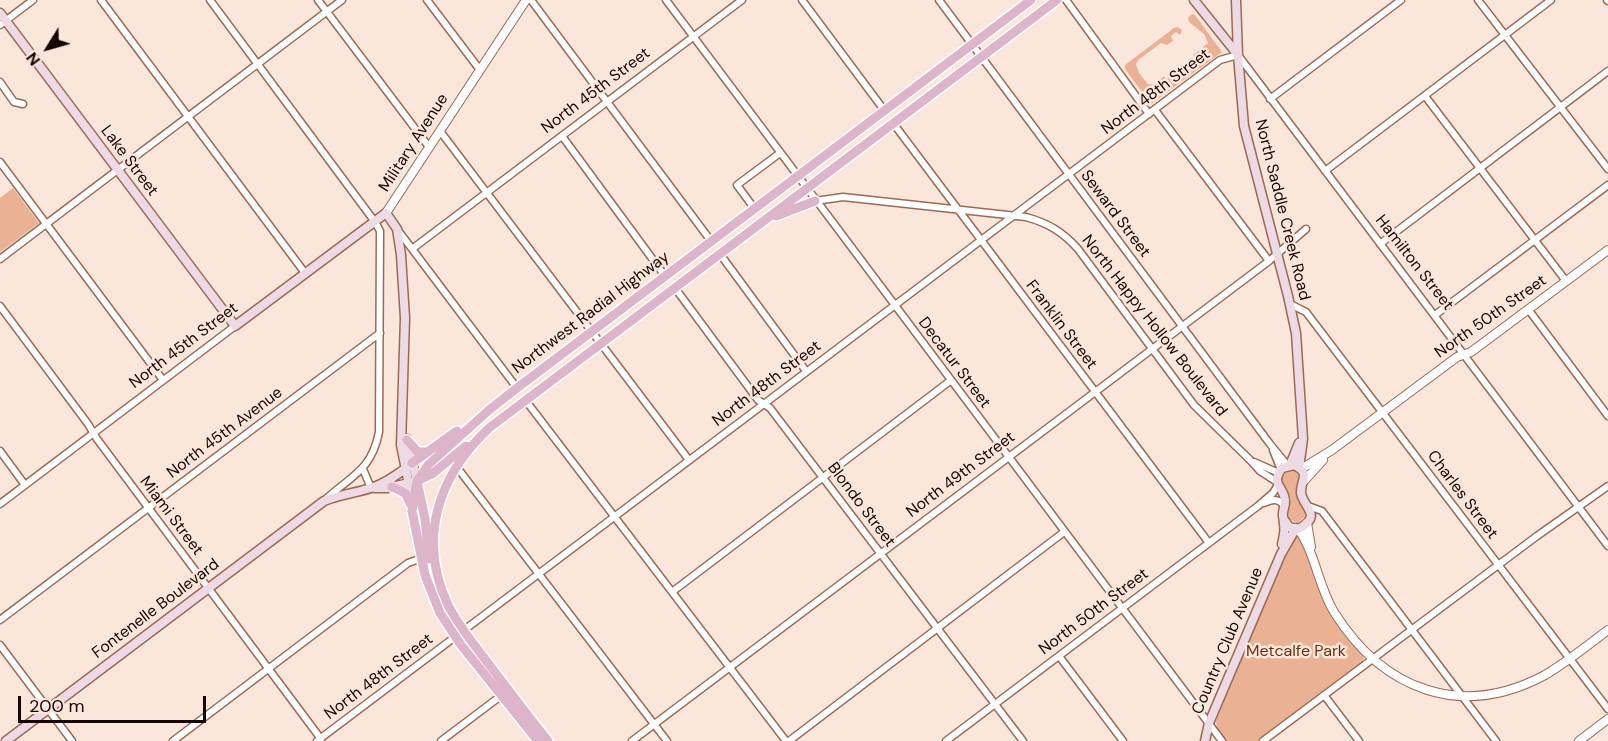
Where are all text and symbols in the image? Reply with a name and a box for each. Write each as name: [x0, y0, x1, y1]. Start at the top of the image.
north arrow: [18, 18, 78, 78]
street label: North 45th Street: [538, 44, 654, 138]
street label: North 48th Street: [1098, 45, 1214, 139]
text: N: [21, 48, 45, 70]
street label: Military Avenue: [375, 90, 453, 196]
street label: North Saddle Creek Road: [1250, 117, 1314, 303]
street label: Lake Street: [96, 122, 162, 200]
street label: Seward Street: [1076, 167, 1154, 261]
street label: Hamilton Street: [1371, 212, 1457, 314]
street label: North Happy Hollow Boulevard: [1077, 232, 1231, 420]
street label: Northwest Radial Highway: [509, 248, 673, 378]
street label: North 50th Street: [1431, 271, 1551, 363]
street label: Franklin Street: [1021, 277, 1101, 373]
street label: North 45th Street: [126, 299, 242, 393]
street label: Decatur Street: [914, 314, 994, 412]
street label: North 48th Street: [709, 337, 825, 431]
street label: North 45th Avenue: [163, 383, 287, 483]
street label: North 49th Street: [903, 428, 1019, 522]
street label: Charles Street: [1423, 447, 1501, 543]
street label: Blondo Street: [823, 459, 899, 551]
street label: Miami Street: [135, 473, 207, 559]
street label: Fontenelle Boulevard: [89, 555, 223, 663]
street label: North 50th Street: [1036, 565, 1152, 659]
street label: Country Club Avenue: [1188, 565, 1268, 717]
street label: North 48th Street: [321, 630, 437, 724]
park label: Metcalfe Park: [1246, 642, 1346, 662]
scale bar: [21, 684, 208, 722]
text: 200 m: [29, 694, 85, 718]

